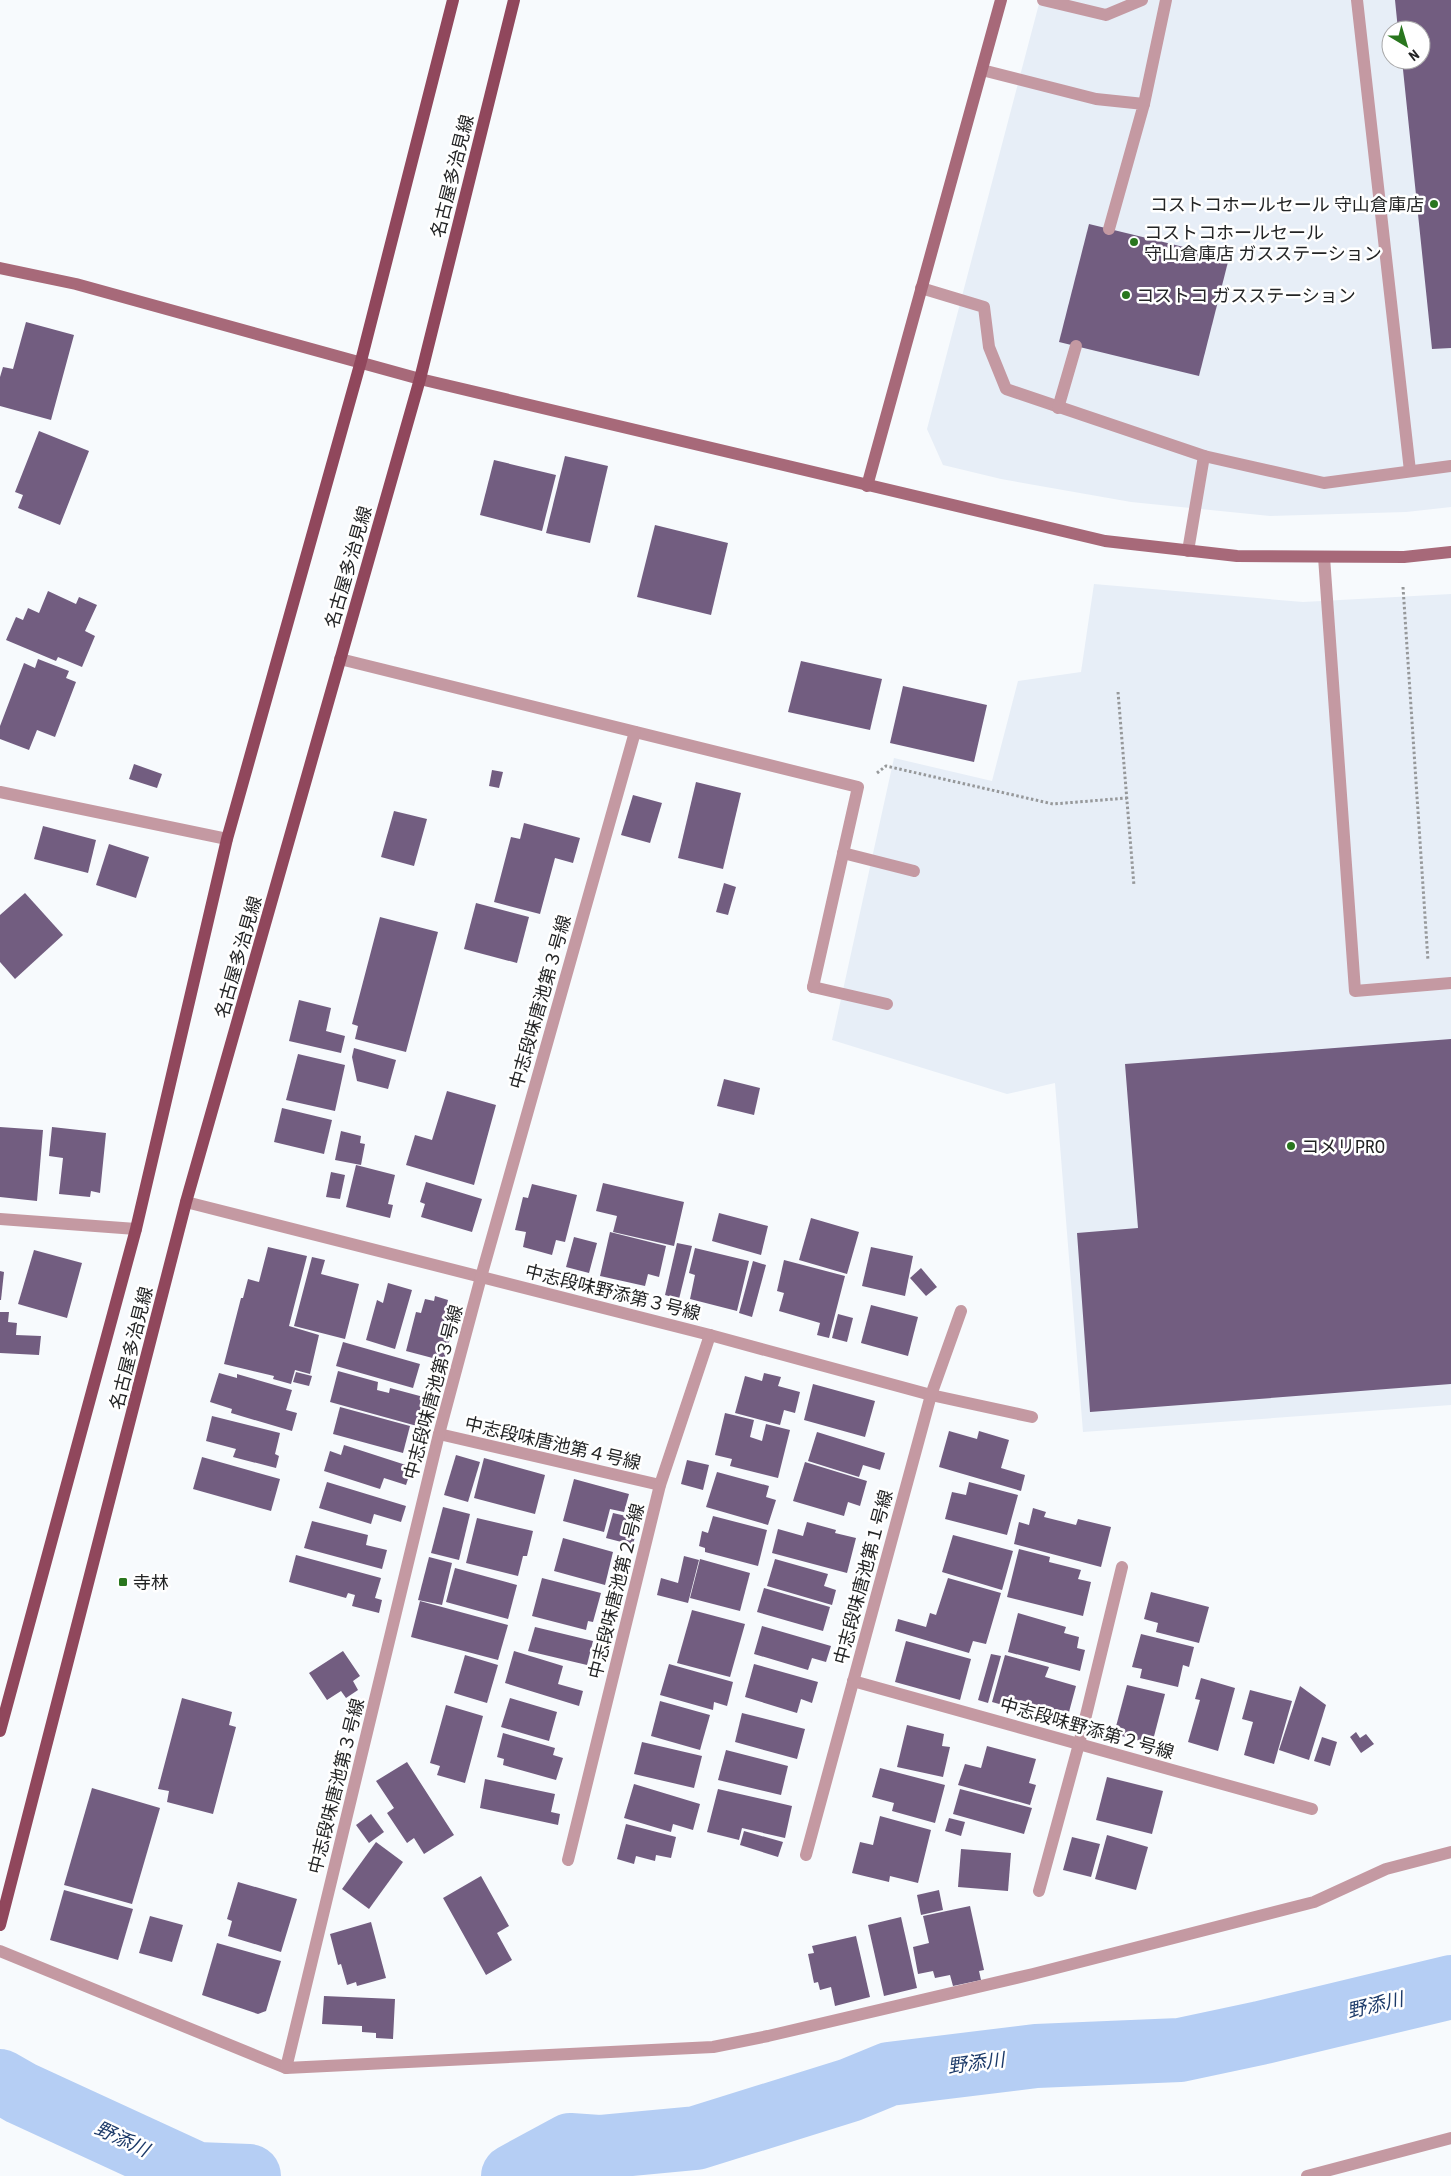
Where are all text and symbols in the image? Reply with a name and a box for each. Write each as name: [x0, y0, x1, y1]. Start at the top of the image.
north arrow: [1381, 20, 1431, 70]
text: N: [1406, 46, 1422, 64]
street label: 名古屋多治見線: [427, 112, 477, 240]
place label: コストコホールセール 守山倉庫店: [1150, 194, 1424, 215]
marker: コストコホールセール 守山倉庫店: [1428, 198, 1440, 210]
place label: コストコホールセール 守山倉庫店 ガスステーション: [1144, 222, 1382, 264]
marker: コストコホールセール 守山倉庫店 ガスステーション: [1128, 236, 1140, 248]
place label: コストコ ガスステーション: [1136, 285, 1356, 306]
marker: コストコ ガスステーション: [1120, 289, 1132, 301]
street label: 名古屋多治見線: [321, 504, 375, 630]
street label: 名古屋多治見線: [211, 894, 265, 1020]
street label: 中志段味唐池第３号線: [505, 913, 575, 1091]
place label: コメリPRO: [1301, 1136, 1385, 1157]
marker: コメリPRO: [1285, 1140, 1297, 1152]
street label: 中志段味野添第３号線: [523, 1260, 703, 1324]
street label: 名古屋多治見線: [106, 1284, 156, 1412]
street label: 中志段味唐池第３号線: [400, 1302, 466, 1482]
street label: 中志段味唐池第４号線: [463, 1413, 643, 1473]
street label: 中志段味唐池第１号線: [830, 1487, 896, 1667]
street label: 中志段味唐池第２号線: [584, 1501, 648, 1681]
place label: 寺林: [133, 1572, 169, 1593]
marker: 寺林: [117, 1576, 129, 1588]
street label: 中志段味野添第２号線: [998, 1693, 1176, 1763]
street label: 中志段味唐池第３号線: [304, 1696, 368, 1876]
water label: 野添川: [1345, 1987, 1407, 2023]
water label: 野添川: [946, 2048, 1008, 2078]
water label: 野添川: [91, 2117, 154, 2162]

